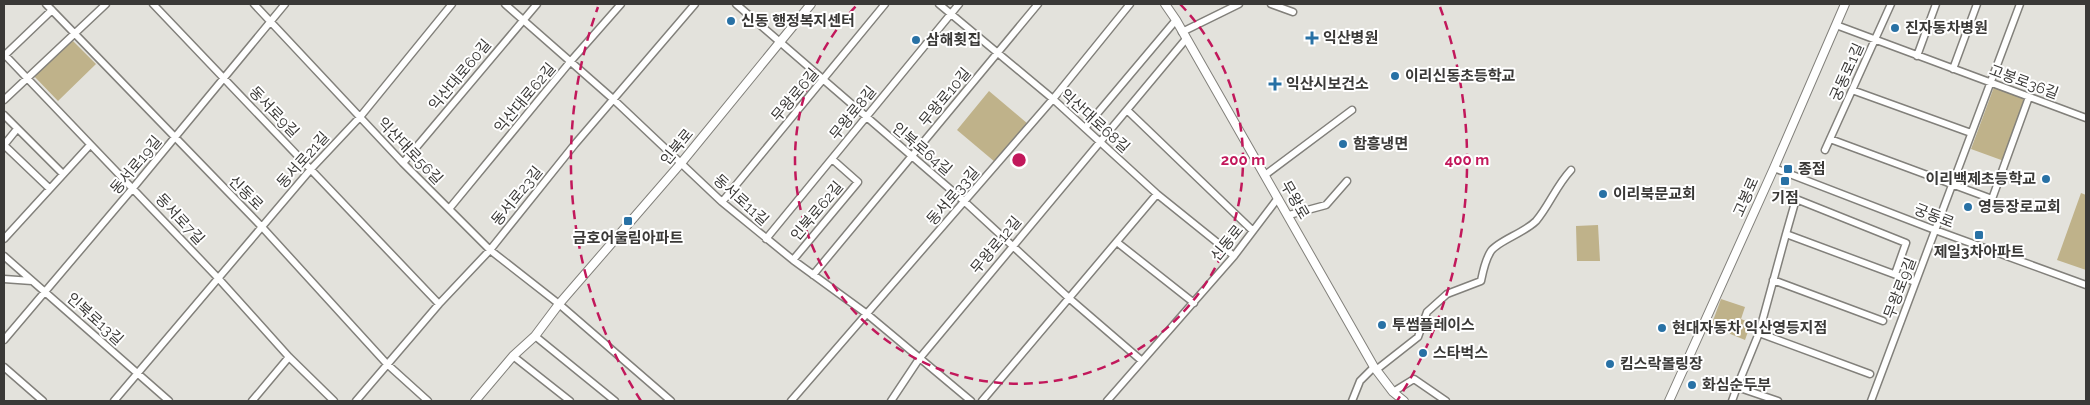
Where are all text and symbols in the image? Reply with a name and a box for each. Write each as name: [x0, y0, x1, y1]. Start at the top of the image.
place label: 신동 행정복지센터: [741, 12, 855, 30]
marker: 신동 행정복지센터: [725, 15, 737, 27]
place label: 진자동차병원: [1905, 19, 1988, 37]
marker: 진자동차병원: [1889, 22, 1901, 34]
place label: 익산병원: [1323, 29, 1378, 47]
place label: 삼해횟집: [926, 31, 981, 49]
marker: 익산병원: [1305, 31, 1319, 45]
marker: 삼해횟집: [910, 34, 922, 46]
street label: 익산대로60길: [425, 36, 495, 114]
street label: 궁동로1길: [1826, 40, 1868, 104]
street label: 익산대로62길: [491, 59, 559, 137]
street label: 고봉로36길: [1987, 61, 2061, 103]
street label: 무왕로10길: [915, 64, 975, 130]
street label: 무왕로6길: [767, 65, 823, 125]
place label: 이리신동초등학교: [1405, 67, 1516, 85]
marker: 이리신동초등학교: [1389, 70, 1401, 82]
place label: 익산시보건소: [1286, 75, 1369, 93]
marker: 익산시보건소: [1268, 77, 1282, 91]
street label: 무왕로8길: [826, 82, 880, 144]
street label: 동서로9길: [245, 83, 303, 141]
street label: 익산대로68길: [1057, 85, 1133, 157]
street label: 익산대로56길: [374, 114, 446, 188]
street label: 인북로64길: [888, 119, 956, 179]
street label: 인북로: [657, 125, 697, 169]
street label: 동서로21길: [273, 128, 333, 192]
street label: 동서로19길: [106, 132, 166, 198]
place label: 함흥냉면: [1353, 135, 1408, 153]
marker: 함흥냉면: [1337, 138, 1349, 150]
centre of rings: [1010, 151, 1028, 169]
text: 200 m: [1221, 151, 1265, 169]
text: 400 m: [1445, 151, 1489, 169]
place label: 종점: [1798, 160, 1826, 178]
street label: 동서로23길: [488, 163, 546, 229]
street label: 동서로33길: [923, 163, 983, 229]
marker: 종점: [1782, 163, 1794, 175]
place label: 이리백제초등학교: [1926, 170, 2036, 188]
street label: 동서로11길: [710, 171, 772, 229]
street label: 신동로: [225, 172, 267, 214]
marker: 이리백제초등학교: [2040, 173, 2052, 185]
street label: 고봉로: [1729, 174, 1763, 220]
marker: 기점: [1779, 175, 1791, 187]
street label: 인북로62길: [787, 178, 847, 244]
street label: 무왕로: [1277, 178, 1313, 222]
place label: 이리북문교회: [1613, 185, 1696, 203]
marker: 이리북문교회: [1597, 188, 1609, 200]
place label: 기점: [1771, 189, 1799, 207]
street label: 동서로7길: [152, 190, 208, 248]
place label: 영등장로교회: [1978, 198, 2061, 216]
street label: 궁동로: [1911, 200, 1957, 232]
marker: 영등장로교회: [1962, 201, 1974, 213]
street label: 무왕로12길: [967, 213, 1025, 277]
marker: 금호어울림아파트: [622, 215, 634, 227]
street label: 신동로: [1207, 221, 1247, 265]
place label: 금호어울림아파트: [573, 229, 683, 247]
marker: 제일3차아파트: [1973, 229, 1985, 241]
place label: 제일3차아파트: [1933, 243, 2025, 261]
street label: 무왕로9길: [1880, 255, 1920, 321]
street label: 인북로13길: [63, 289, 127, 349]
place label: 투썸플레이스: [1392, 316, 1475, 334]
marker: 투썸플레이스: [1376, 319, 1388, 331]
place label: 현대자동차 익산영등지점: [1672, 319, 1827, 337]
marker: 현대자동차 익산영등지점: [1656, 322, 1668, 334]
place label: 스타벅스: [1433, 344, 1488, 362]
marker: 스타벅스: [1417, 347, 1429, 359]
place label: 킴스락볼링장: [1620, 355, 1703, 373]
marker: 킴스락볼링장: [1604, 358, 1616, 370]
place label: 화심순두부: [1702, 376, 1771, 394]
marker: 화심순두부: [1686, 379, 1698, 391]

